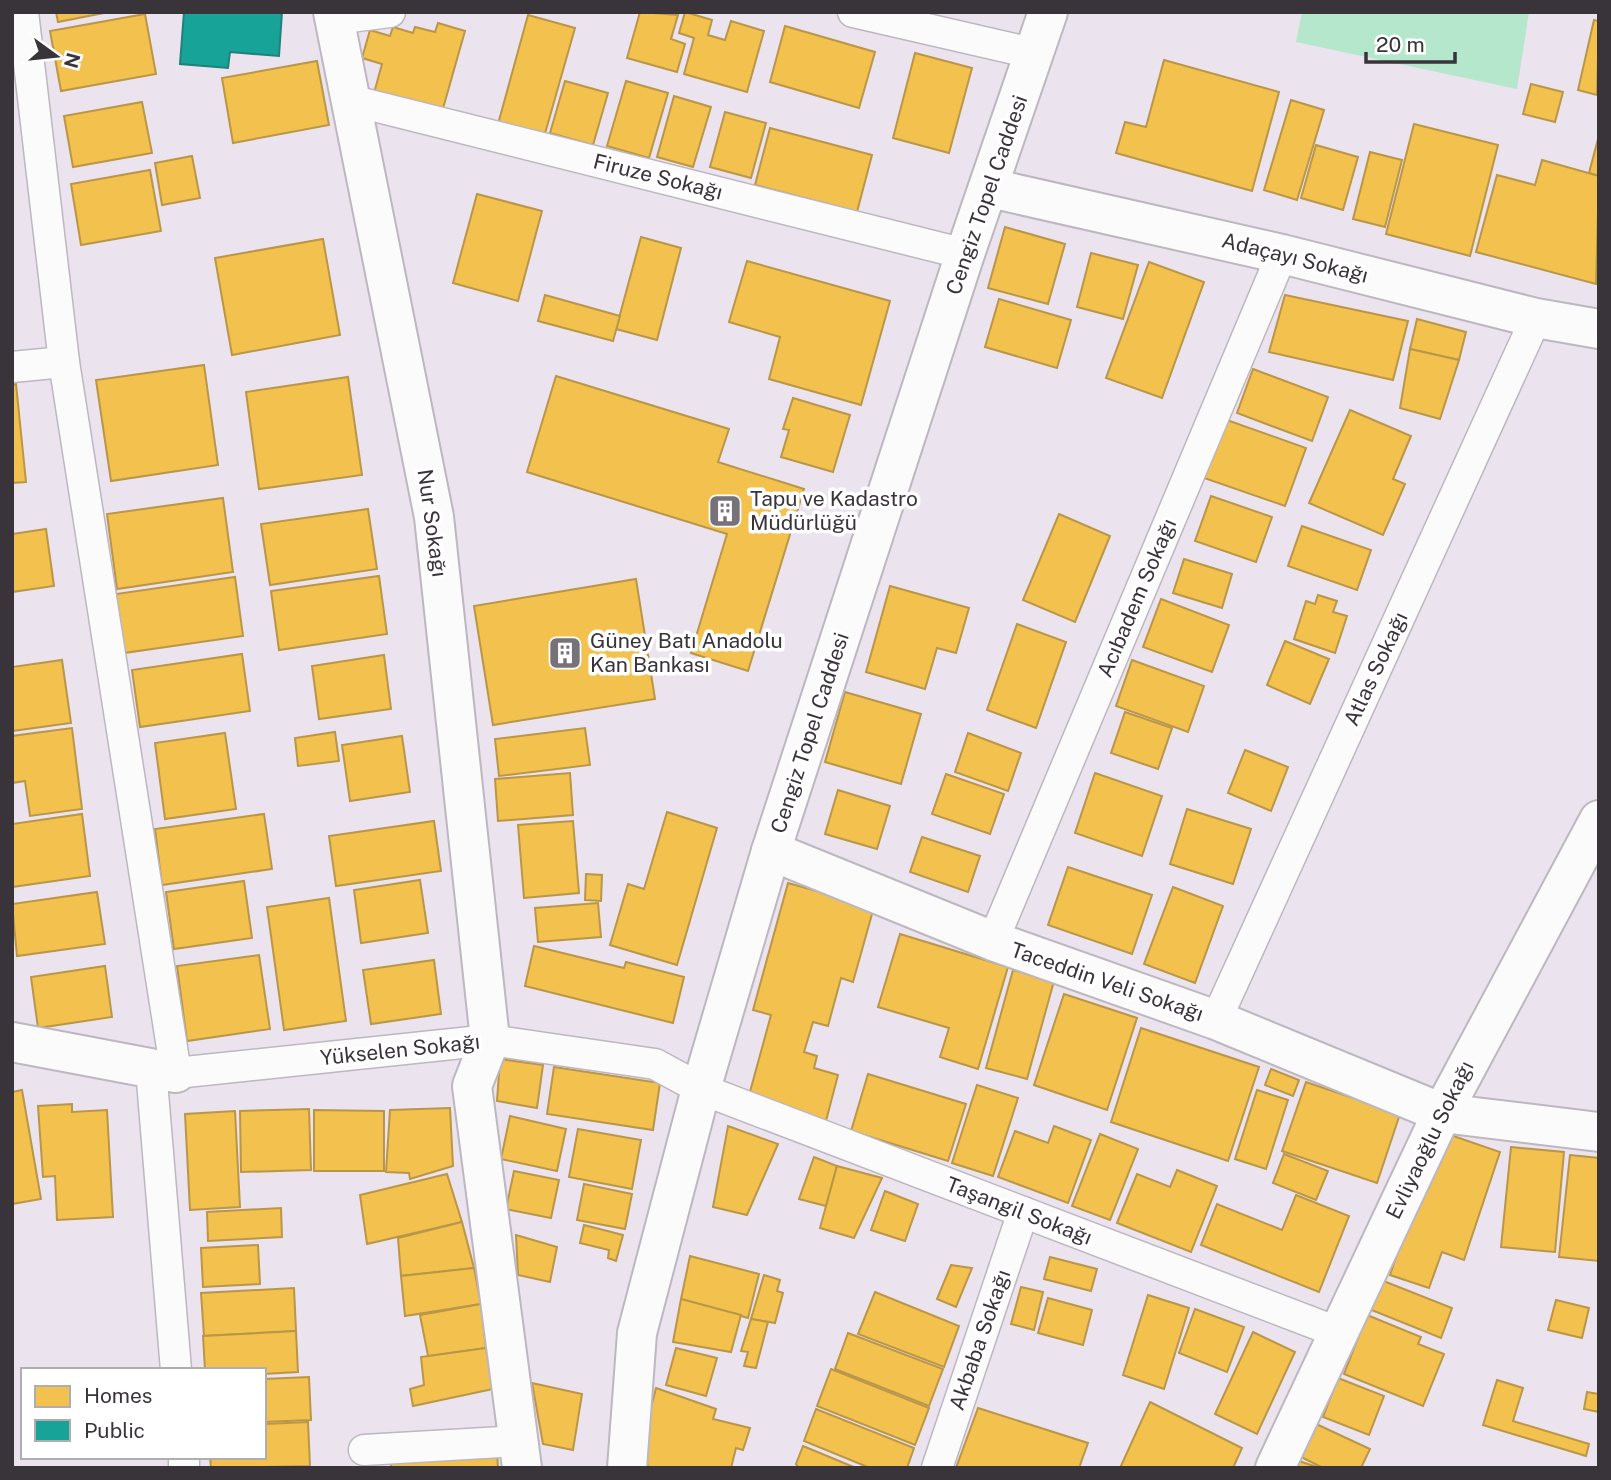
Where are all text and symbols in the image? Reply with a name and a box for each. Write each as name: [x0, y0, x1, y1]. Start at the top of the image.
north arrow: [21, 21, 91, 91]
scale bar: [1366, 21, 1455, 65]
text: 20 m: [1376, 32, 1425, 57]
text: N: [60, 50, 85, 70]
street label: Cengiz Topel Caddesi: [941, 92, 1032, 298]
street label: Firuze Sokağı: [591, 148, 725, 205]
street label: Adaçayı Sokağı: [1219, 227, 1371, 288]
street label: Nur Sokağı: [413, 467, 452, 578]
place label: Tapu ve Kadastro Müdürlüğü: [750, 486, 918, 535]
building icon: Tapu ve Kadastro Müdürlüğü: [706, 492, 744, 530]
street label: Acıbadem Sokağı: [1092, 515, 1181, 681]
street label: Atlas Sokağı: [1338, 608, 1413, 730]
place label: Güney Batı Anadolu Kan Bankası: [590, 628, 783, 677]
street label: Cengiz Topel Caddesi: [765, 629, 854, 836]
building icon: Güney Batı Anadolu Kan Bankası: [546, 634, 584, 672]
street label: Taceddin Veli Sokağı: [1008, 937, 1207, 1026]
street label: Yükselen Sokağı: [319, 1029, 481, 1070]
street label: Evliyaoğlu Sokağı: [1380, 1057, 1479, 1223]
street label: Taşangil Sokağı: [943, 1171, 1096, 1250]
street label: Akbaba Sokağı: [944, 1266, 1015, 1413]
legend: [21, 1368, 266, 1459]
text: Homes: [84, 1383, 152, 1408]
text: Public: [84, 1418, 145, 1443]

